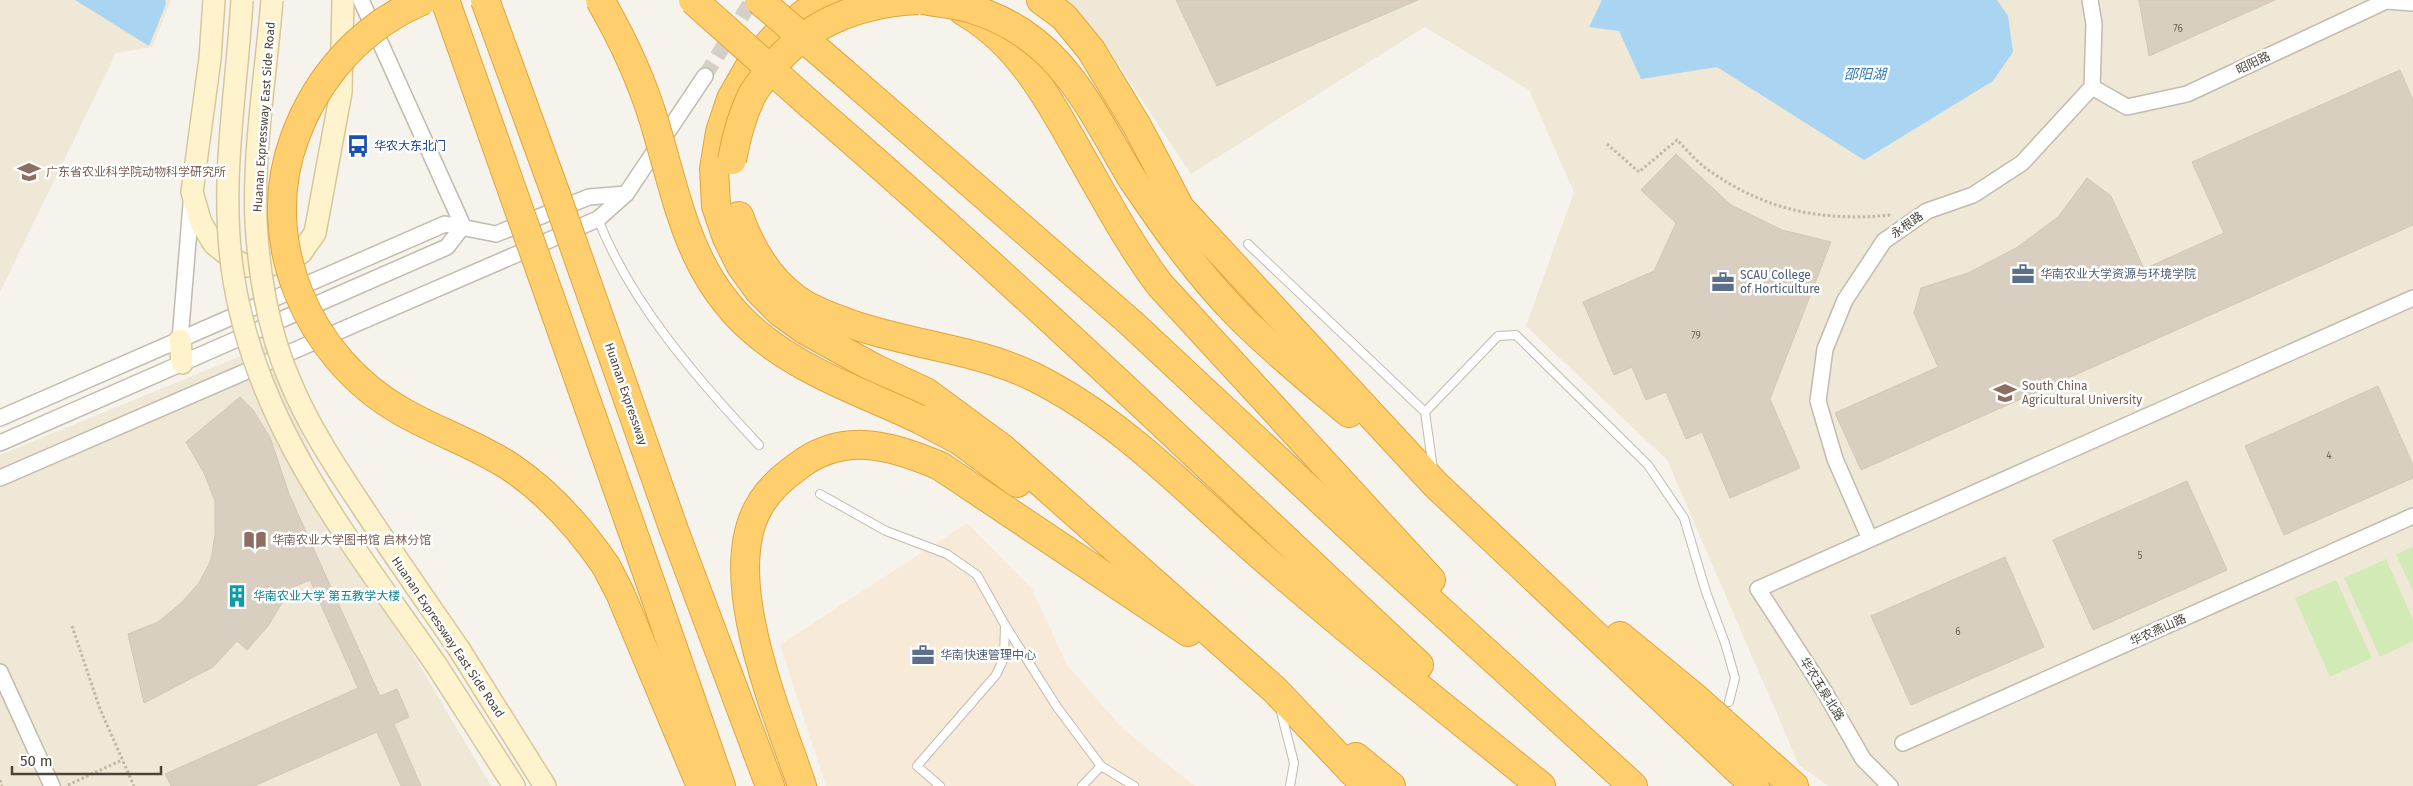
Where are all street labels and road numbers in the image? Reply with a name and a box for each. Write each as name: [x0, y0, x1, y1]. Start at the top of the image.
street label: Huanan Expressway East Side Road: [250, 21, 278, 213]
street label: 昭阳路: [2234, 49, 2272, 77]
street label: 永根路: [1888, 209, 1926, 241]
street label: Huanan Expressway: [602, 341, 650, 447]
street label: Huanan Expressway East Side Road: [389, 554, 507, 720]
street label: 华农燕山路: [2128, 611, 2188, 649]
street label: 华农玉泉北路: [1797, 655, 1847, 723]

